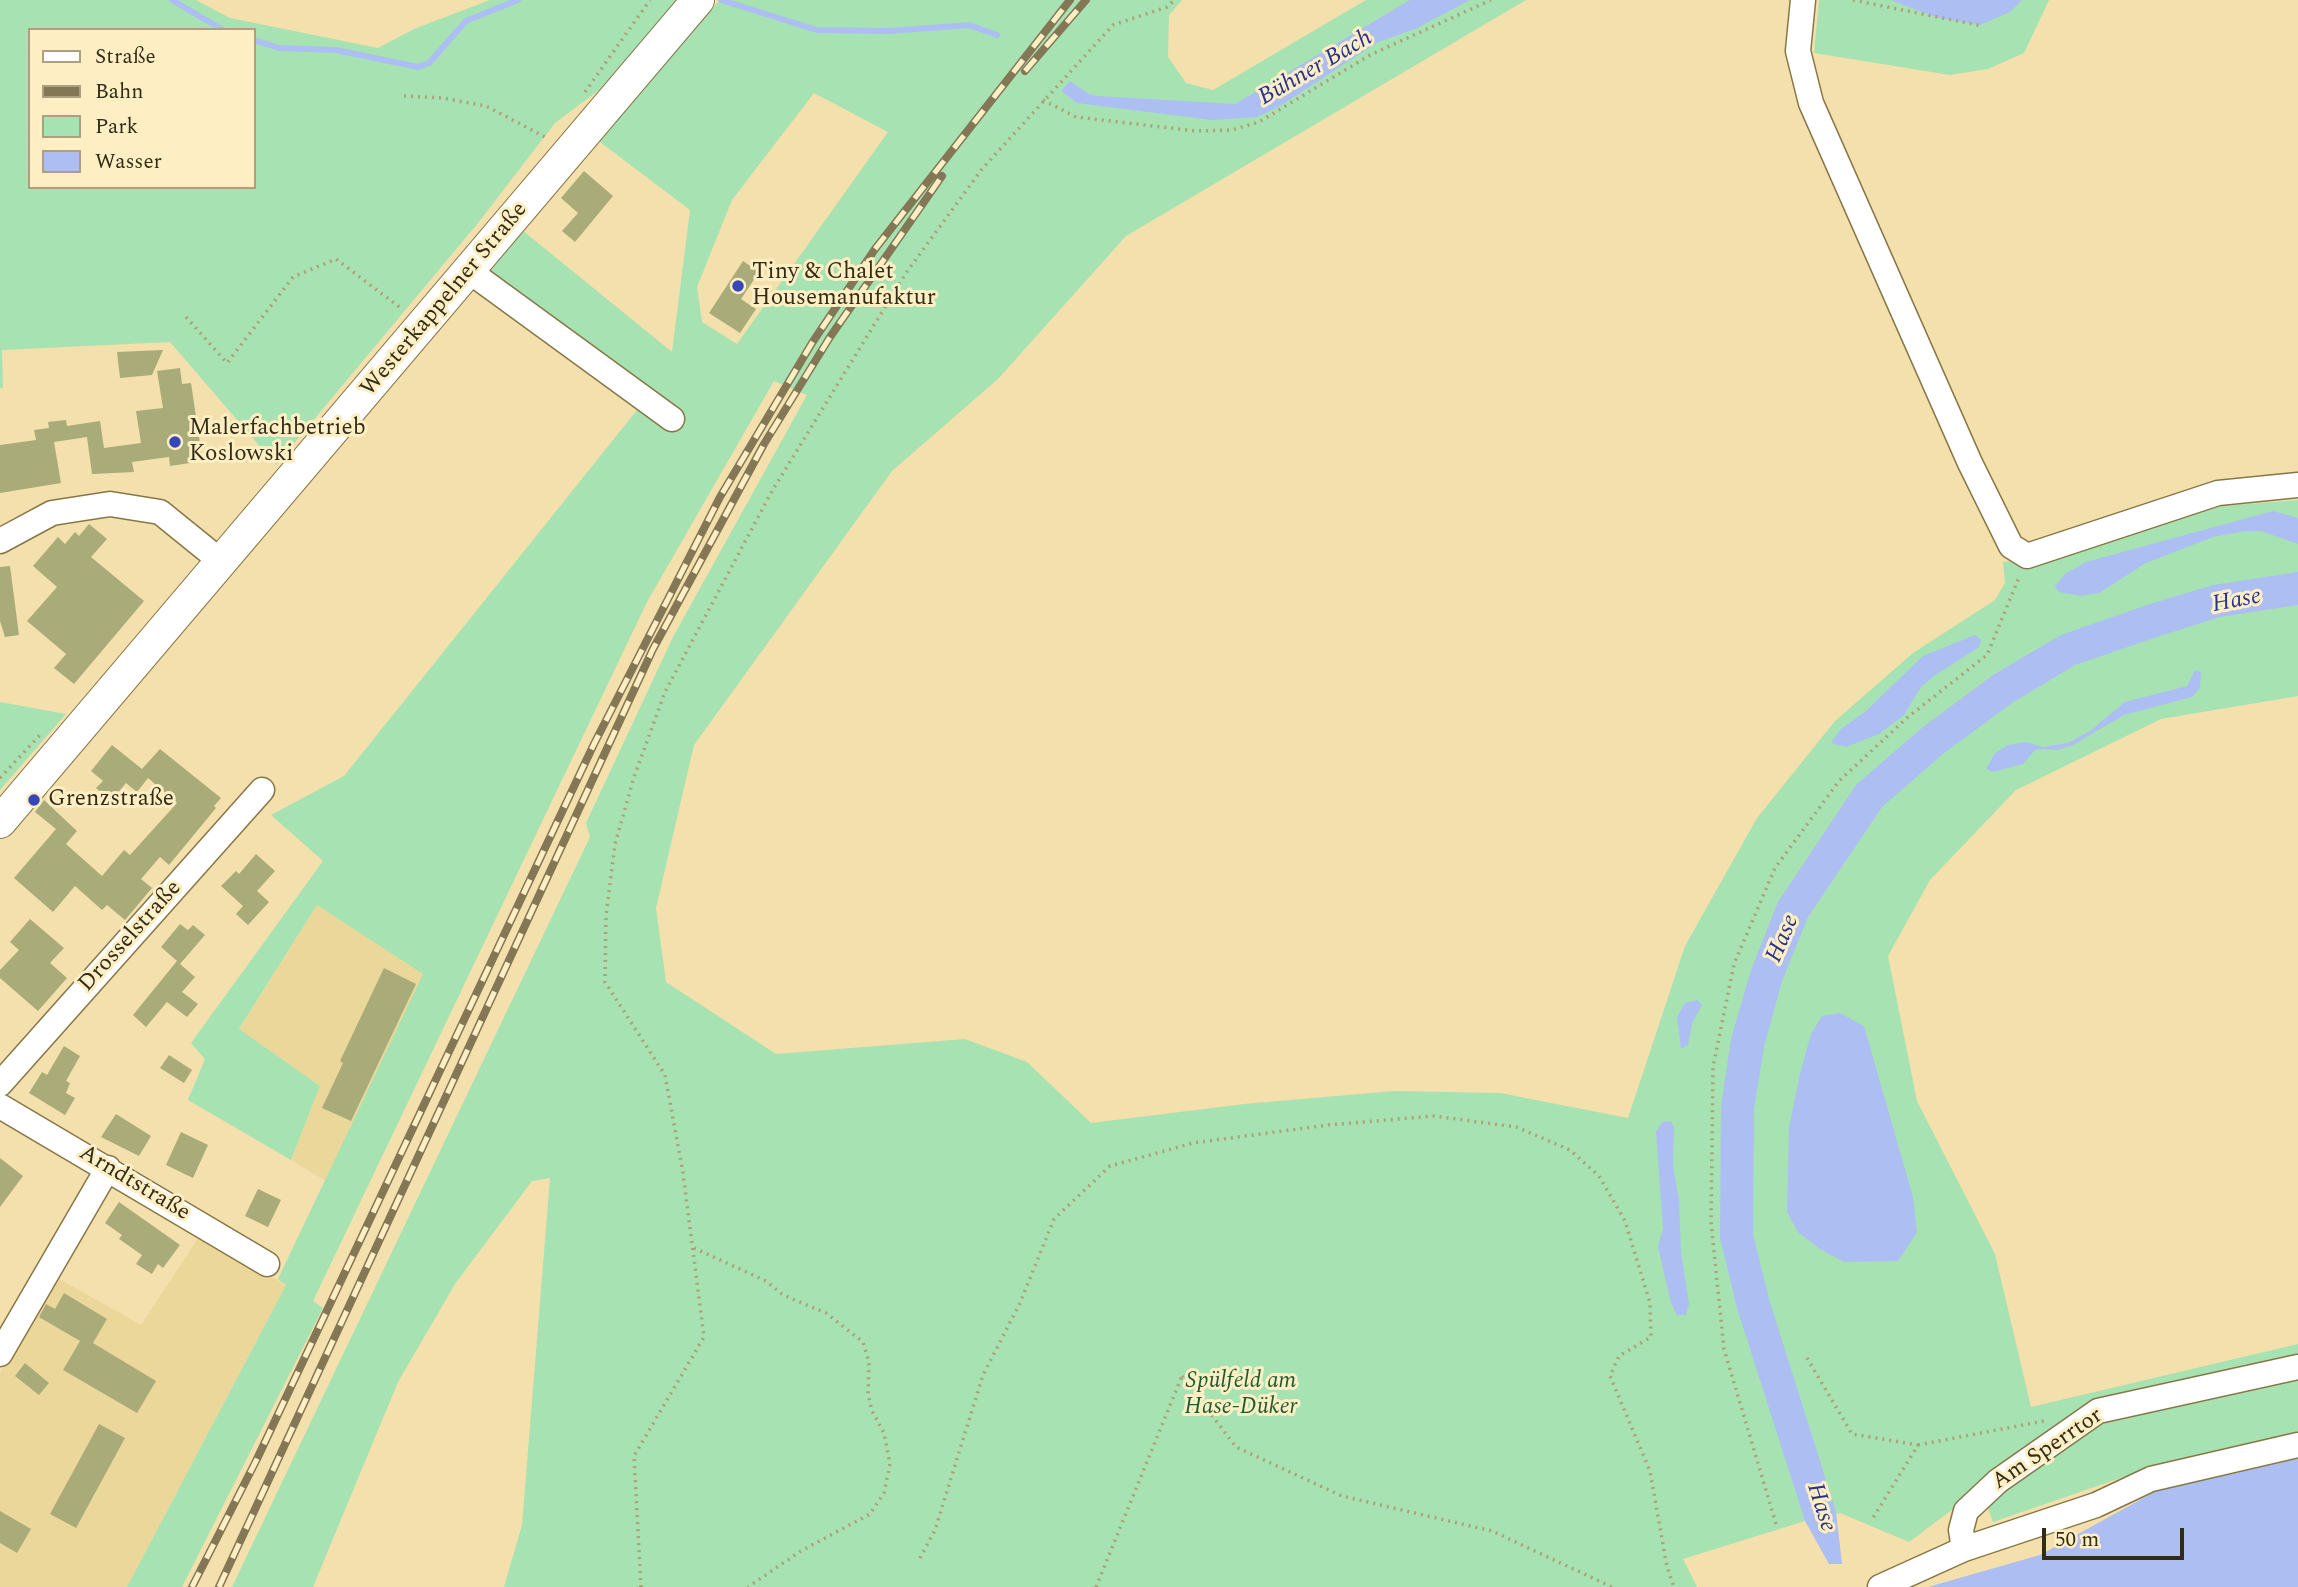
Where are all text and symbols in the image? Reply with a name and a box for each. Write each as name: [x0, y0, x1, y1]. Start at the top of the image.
water label: Bühner Bach: [1254, 25, 1378, 113]
legend: [28, 28, 256, 189]
text: Straße: [95, 41, 156, 73]
text: Bahn: [95, 76, 143, 108]
text: Park: [95, 111, 138, 143]
text: Wasser: [95, 146, 162, 178]
street label: Westerkappelner Straße: [356, 197, 534, 403]
place label: Tiny & Chalet Housemanufaktur: [752, 259, 936, 313]
marker: Tiny & Chalet Housemanufaktur: [730, 278, 746, 294]
place label: Malerfachbetrieb Koslowski: [189, 415, 366, 469]
marker: Malerfachbetrieb Koslowski: [167, 434, 183, 450]
water label: Hase: [2210, 583, 2264, 621]
place label: Grenzstraße: [48, 786, 174, 814]
marker: Grenzstraße: [26, 792, 42, 808]
street label: Drosselstraße: [74, 876, 188, 998]
water label: Hase: [1761, 911, 1807, 967]
street label: Arndtstraße: [74, 1140, 194, 1228]
park label: Spülfeld am Hase-Düker: [1184, 1368, 1298, 1422]
street label: Am Sperrtor: [1988, 1403, 2108, 1497]
water label: Hase: [1799, 1480, 1841, 1536]
scale bar: [2046, 1514, 2188, 1558]
text: 50 m: [2055, 1524, 2099, 1556]

